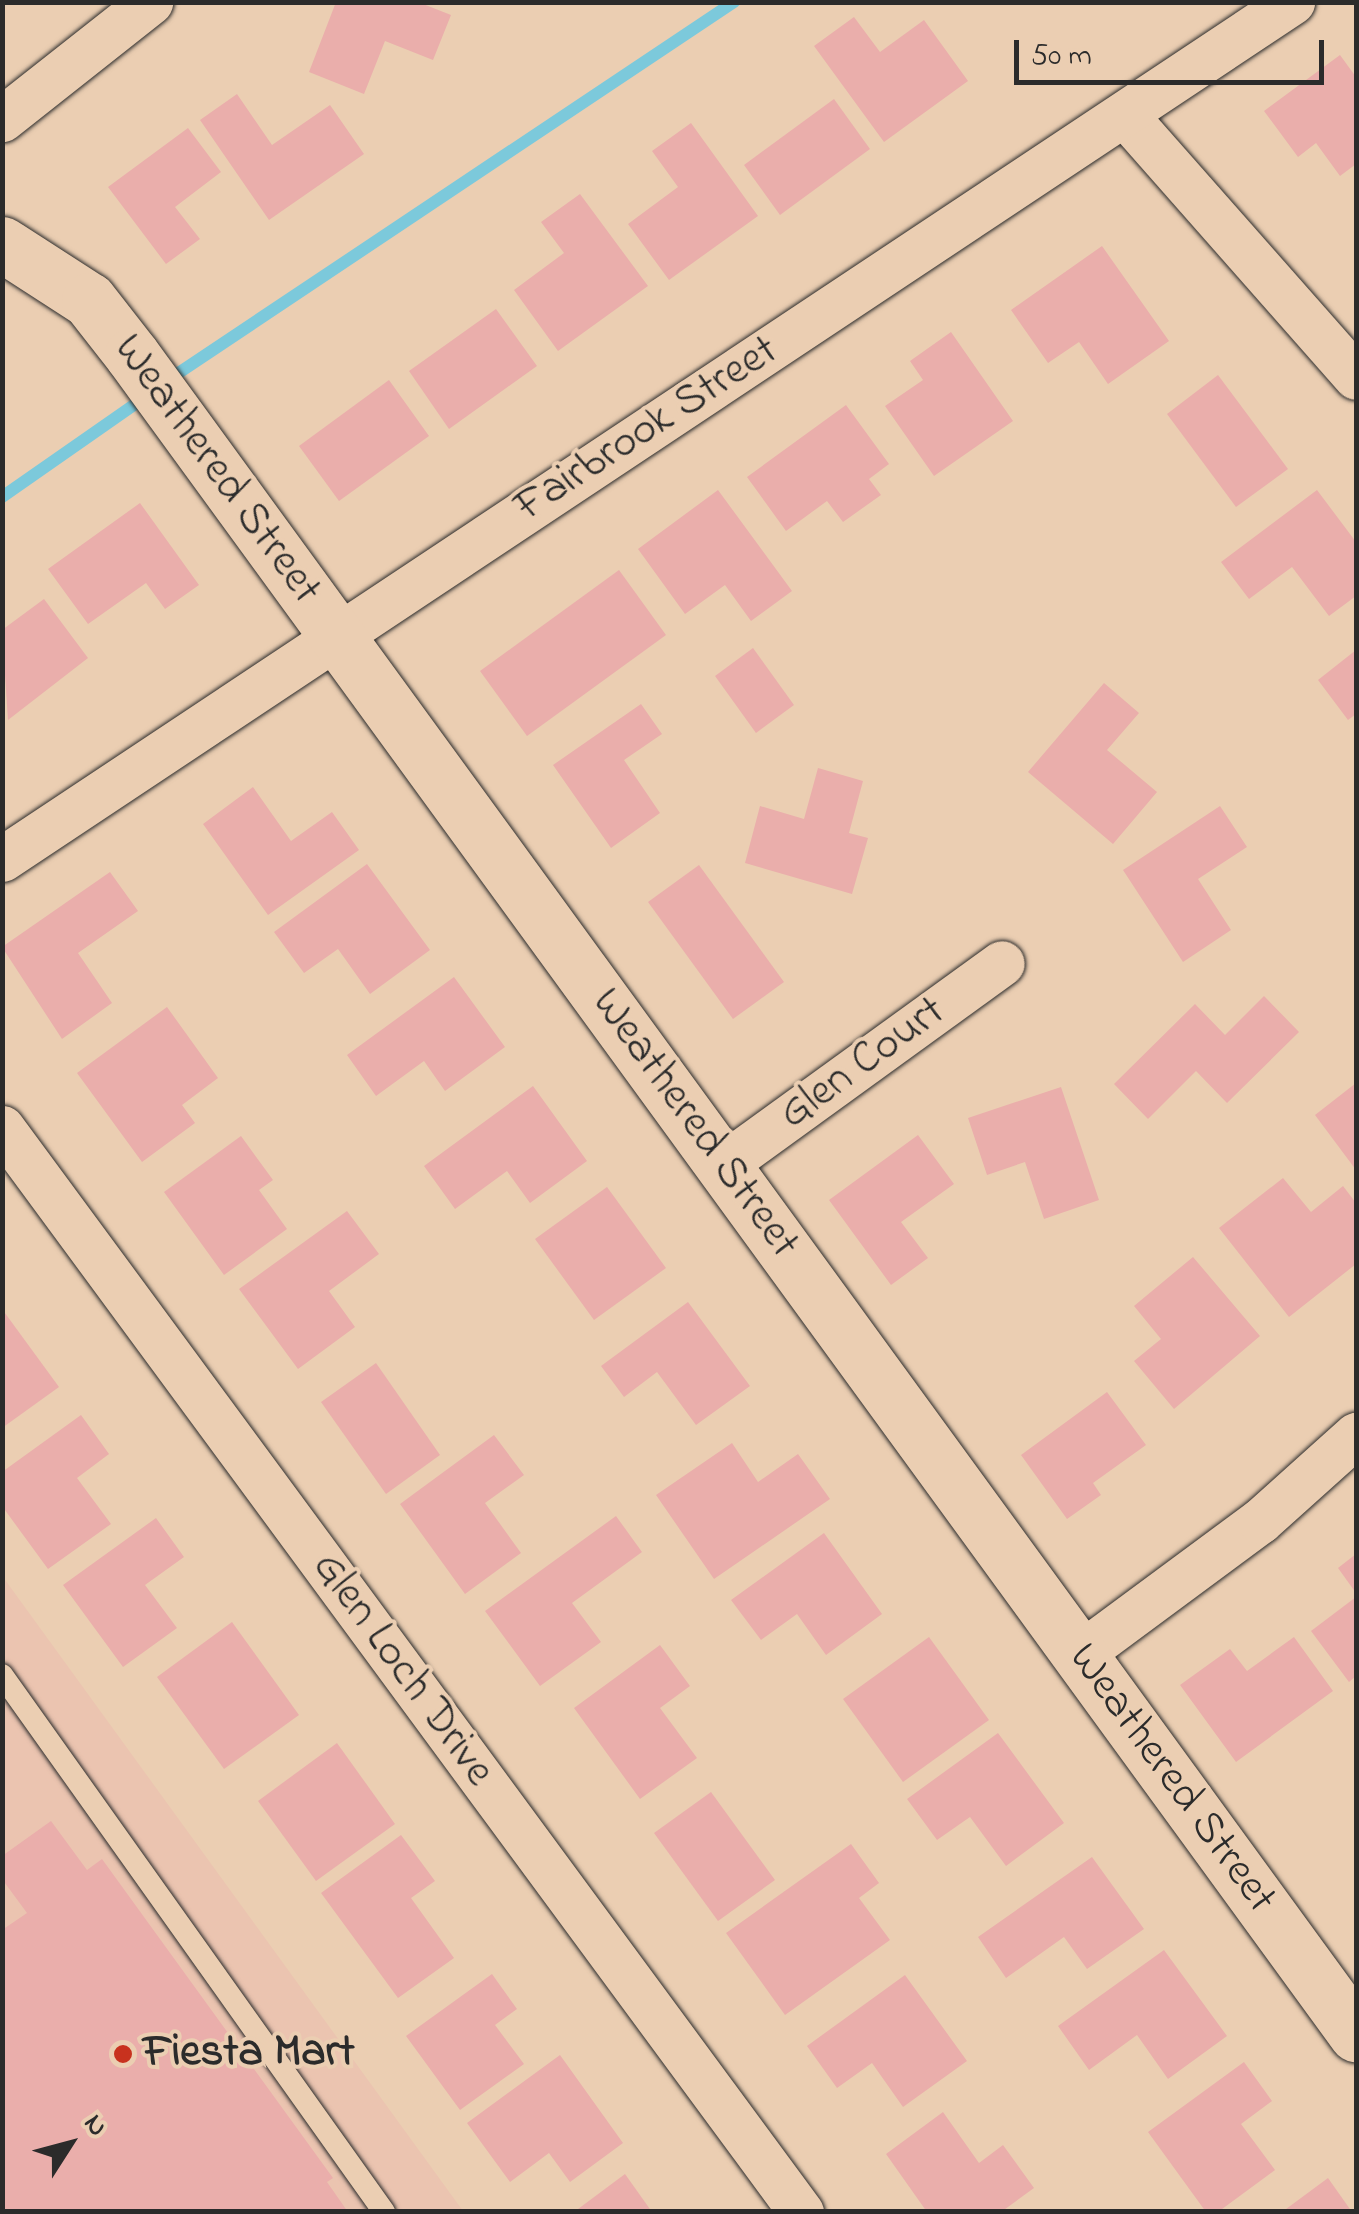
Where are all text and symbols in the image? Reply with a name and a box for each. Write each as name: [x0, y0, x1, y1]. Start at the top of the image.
scale bar: [1019, 20, 1329, 82]
text: 50 m: [1031, 35, 1092, 79]
street label: Weathered Street: [100, 325, 332, 615]
street label: Fairbrook Street: [505, 325, 789, 535]
street label: Weathered Street: [578, 979, 810, 1269]
street label: Glen Court: [769, 986, 957, 1142]
street label: Glen Loch Drive: [299, 1542, 505, 1798]
street label: Weathered Street: [1055, 1634, 1287, 1924]
place label: Fiesta Mart: [143, 2027, 355, 2081]
marker: Fiesta Mart: [112, 2043, 134, 2065]
north arrow: [20, 2094, 120, 2194]
text: N: [73, 2106, 117, 2146]

